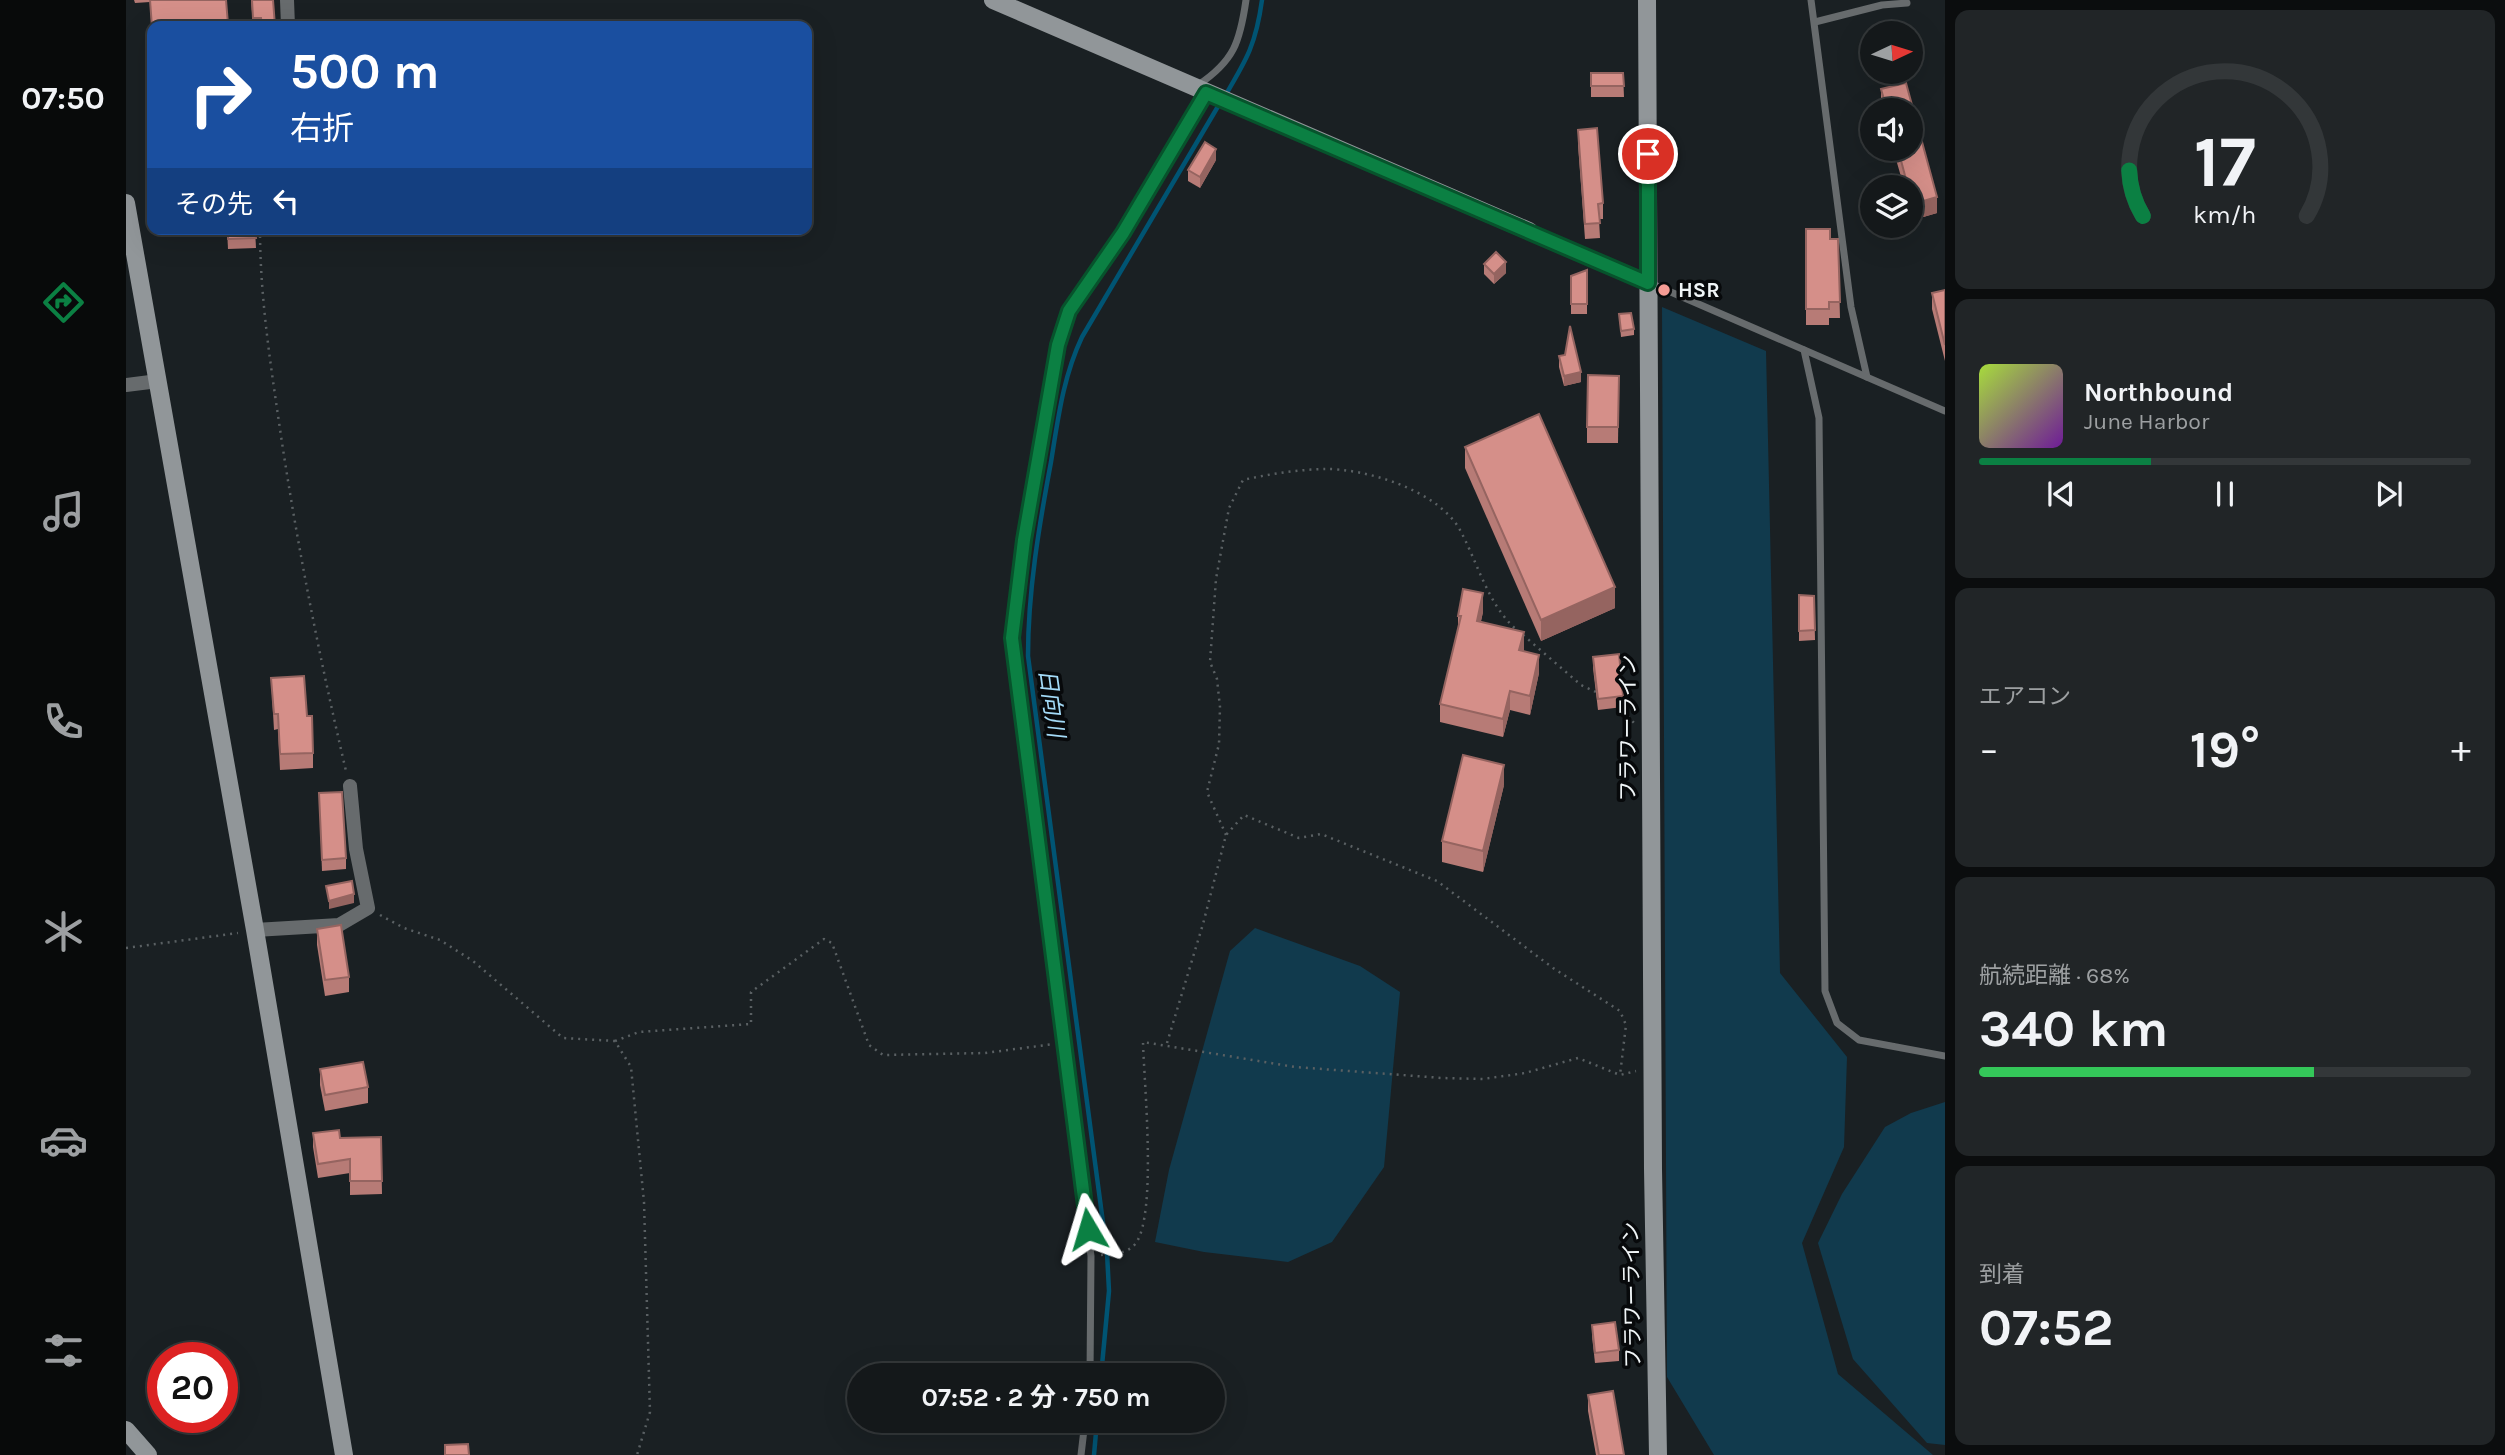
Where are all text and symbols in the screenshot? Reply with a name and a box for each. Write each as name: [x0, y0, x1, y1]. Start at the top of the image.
north arrow: [1860, 21, 1923, 84]
map controls: [1860, 21, 1923, 238]
text: 500 m: [290, 43, 439, 100]
icon: right: [175, 49, 266, 140]
text: 07:50: [21, 80, 105, 117]
button: sound: [1860, 98, 1923, 161]
text: 右折: [290, 110, 354, 147]
text: 17: [2194, 119, 2256, 204]
pin: [1618, 124, 1678, 184]
icon: arrive: [1629, 135, 1667, 173]
button: layers: [1860, 175, 1923, 238]
icon: left: [267, 182, 305, 220]
text: その先: [175, 189, 253, 220]
text: km/h: [2193, 199, 2257, 228]
icon: directions: [39, 278, 88, 327]
place label: HSR: [1678, 278, 1720, 302]
marker: HSR: [1656, 282, 1672, 298]
text: Northbound: [2084, 377, 2233, 408]
text: June Harbor: [2084, 408, 2209, 435]
icon: previous: [2042, 475, 2080, 513]
icon: pause: [2206, 475, 2244, 513]
icon: next: [2370, 475, 2408, 513]
icon: music: [39, 487, 88, 536]
street label: フラワーライン: [1616, 655, 1640, 802]
water label: 日向川: [1033, 667, 1070, 742]
text: エアコン: [1979, 683, 2071, 710]
icon: phone: [39, 697, 88, 746]
text: 19°: [2190, 719, 2260, 780]
text: −: [1979, 727, 1999, 772]
text: +: [2451, 727, 2471, 772]
icon: climate: [39, 907, 88, 956]
text: 航続距離 · 68%: [1979, 962, 2130, 989]
text: 340 km: [1979, 998, 2168, 1059]
icon: car: [39, 1116, 88, 1165]
position arrow: [1051, 1192, 1125, 1266]
street label: フラワーライン: [1619, 1221, 1645, 1369]
text: 到着: [1979, 1261, 2025, 1288]
text: 07:52: [1979, 1297, 2114, 1358]
icon: filters: [39, 1326, 88, 1375]
speed limit sign: 20: [147, 1342, 238, 1433]
text: 07:52 · 2 分 · 750 m: [922, 1382, 1150, 1413]

